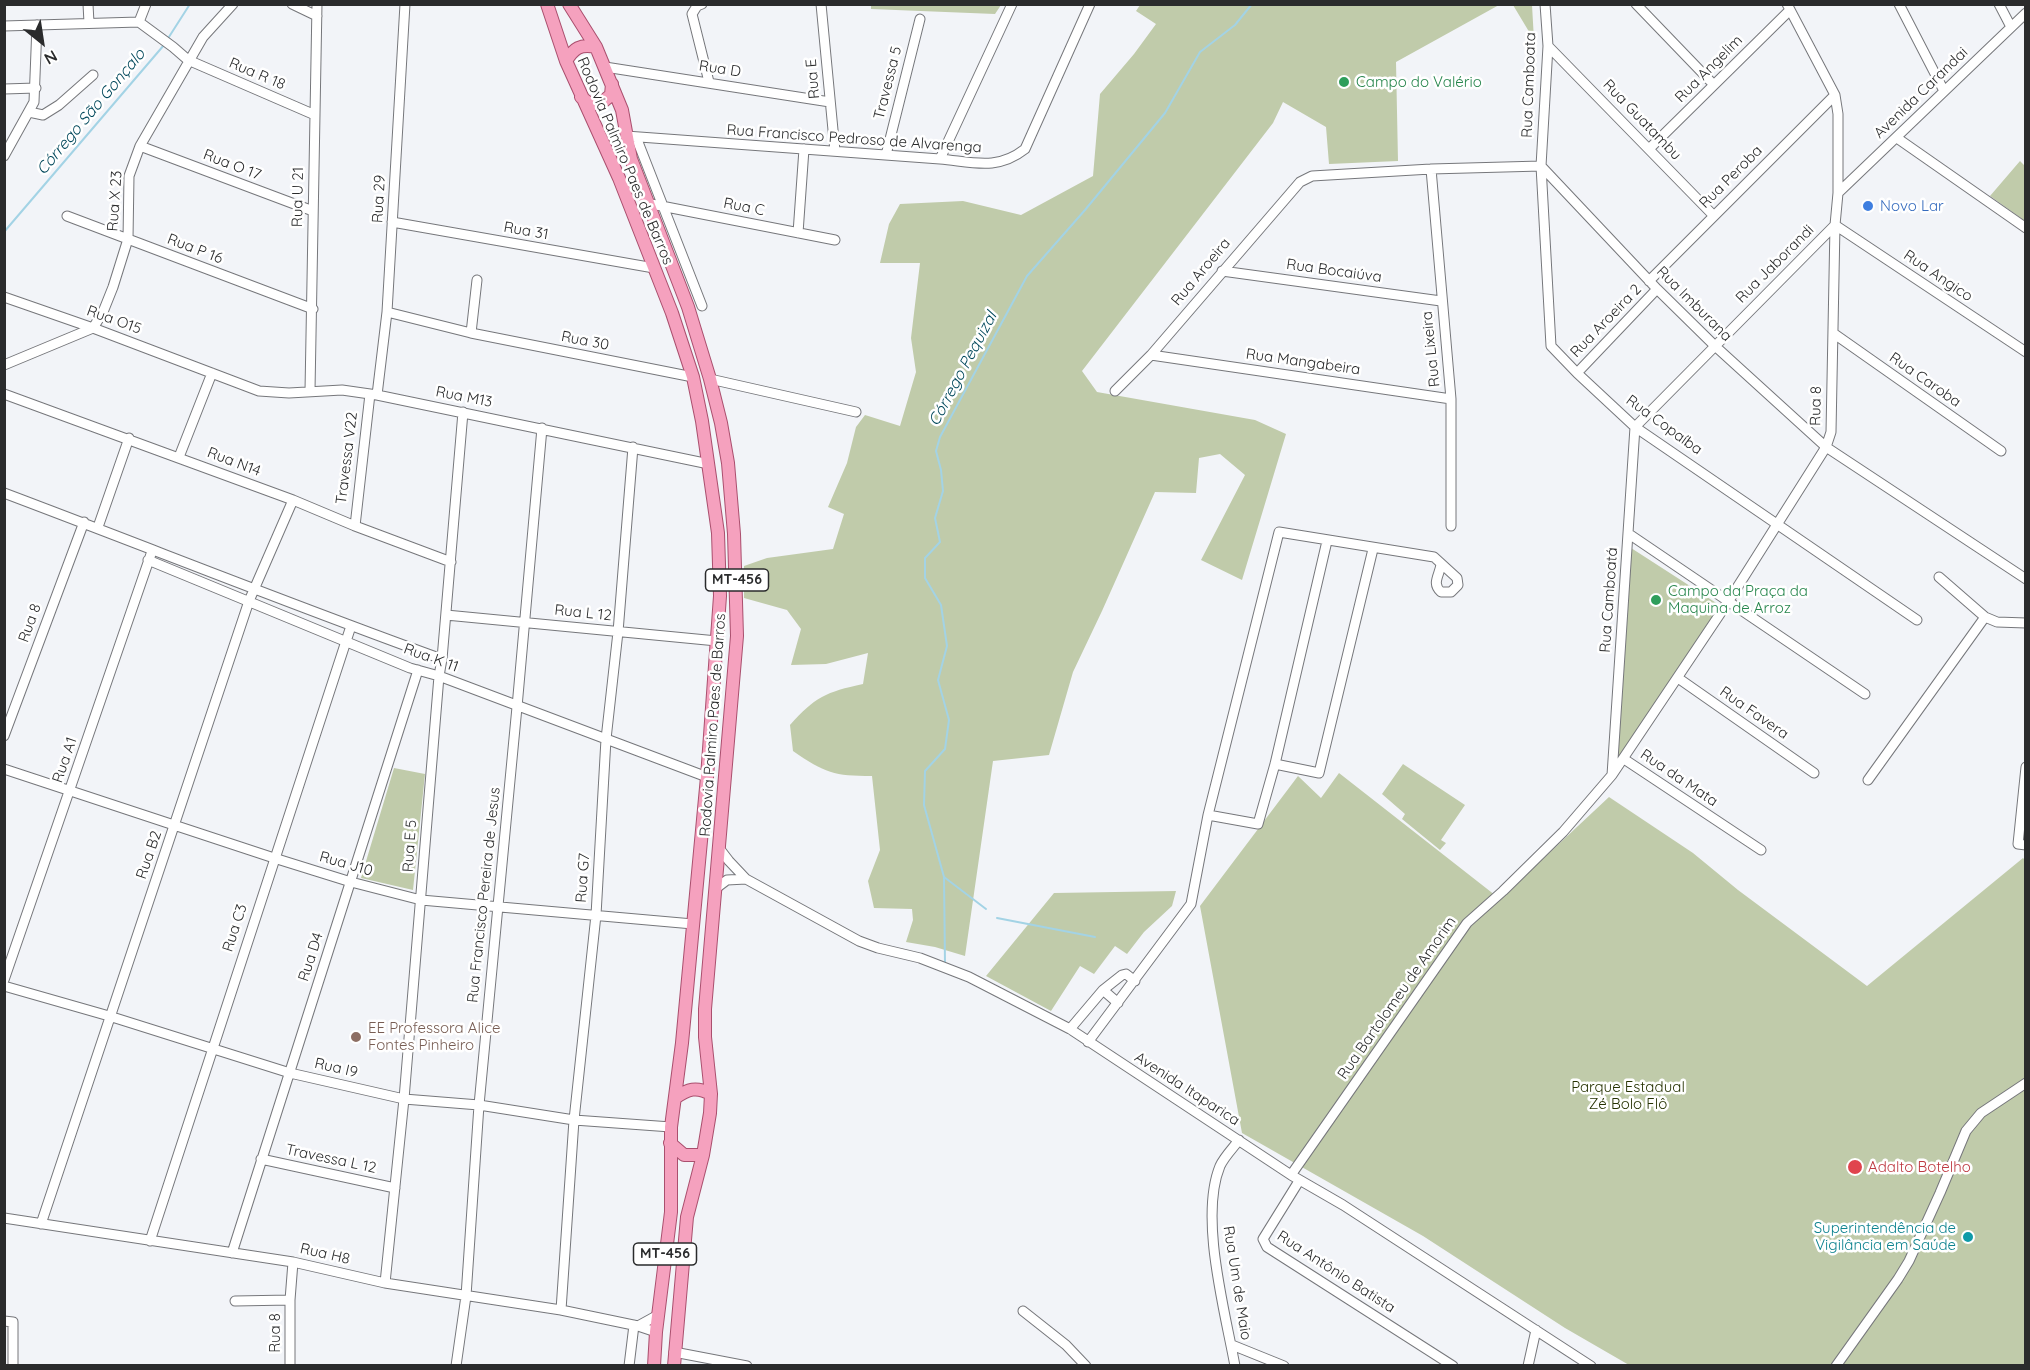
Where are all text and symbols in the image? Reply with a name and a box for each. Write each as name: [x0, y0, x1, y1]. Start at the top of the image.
north arrow: [12, 12, 72, 72]
street label: Rua Camboata: [1518, 32, 1540, 138]
street label: Rua Angelim: [1672, 32, 1746, 106]
street label: Avenida Carandai: [1870, 44, 1972, 142]
water label: Córrego São Gonçalo: [33, 45, 149, 179]
street label: Travessa 5: [870, 45, 906, 121]
text: N: [41, 46, 61, 69]
street label: Rua R 18: [226, 54, 288, 94]
street label: Rodovia Palmiro Paes de Barros: [573, 55, 677, 267]
street label: Rua D: [698, 57, 742, 81]
street label: Rua E: [802, 58, 824, 100]
place label: Campo do Valério: [1356, 73, 1482, 91]
marker: Campo do Valério: [1337, 75, 1351, 89]
street label: Rua Guatambu: [1599, 76, 1685, 164]
street label: Rua Francisco Pedroso de Alvarenga: [726, 121, 982, 157]
street label: Rua Peroba: [1696, 142, 1766, 212]
street label: Rua O 17: [201, 146, 263, 184]
street label: Rua U 21: [288, 167, 308, 227]
street label: Rua X 23: [104, 170, 126, 232]
street label: Rua 29: [369, 174, 389, 224]
street label: Rua C: [722, 194, 766, 220]
place label: Novo Lar: [1880, 197, 1944, 215]
marker: Novo Lar: [1861, 199, 1875, 213]
street label: Rua 31: [502, 218, 550, 244]
street label: Rua Jaborandi: [1732, 221, 1818, 307]
street label: Rua P 16: [165, 230, 225, 268]
street label: Rua Aroeira: [1168, 235, 1234, 309]
street label: Rua Angico: [1900, 246, 1976, 306]
street label: Rua Bocaiúva: [1285, 255, 1383, 287]
street label: Rua Imburana: [1653, 263, 1735, 345]
street label: Rua Aroeira 2: [1567, 281, 1645, 361]
street label: Rua O15: [84, 302, 144, 338]
water label: Córrego Pequizal: [925, 309, 1001, 429]
street label: Rua Lixeira: [1418, 310, 1444, 388]
street label: Rua 30: [560, 328, 610, 354]
street label: Rua Mangabeira: [1245, 345, 1361, 379]
street label: Rua Caroba: [1886, 349, 1964, 411]
street label: Rua M13: [434, 383, 494, 411]
street label: Rua 8: [1807, 386, 1825, 426]
street label: Rua Copaíba: [1622, 391, 1706, 459]
street label: Travessa V22: [332, 411, 362, 505]
street label: Rua N14: [205, 444, 263, 480]
street label: Rua Camboatá: [1596, 547, 1622, 653]
road number: MT-456: [706, 569, 768, 591]
place label: Campo da Praça da Maquina de Arroz: [1668, 582, 1808, 617]
marker: Campo da Praça da Maquina de Arroz: [1649, 593, 1663, 607]
street label: Rua 8: [15, 601, 45, 645]
street label: Rua L 12: [553, 601, 613, 625]
street label: Rodovia Palmiro Paes de Barros: [696, 613, 730, 837]
street label: Rua K 11: [401, 640, 461, 676]
street label: Rua Favera: [1716, 683, 1792, 743]
street label: Rua A1: [49, 735, 81, 785]
street label: Rua da Mata: [1637, 745, 1721, 811]
street label: Rua Francisco Pereira de Jesus: [464, 786, 504, 1004]
street label: Rua E 5: [399, 819, 421, 873]
street label: Rua B2: [132, 829, 166, 881]
street label: Rua J10: [317, 848, 375, 880]
street label: Rua G7: [572, 853, 594, 903]
street label: Rua C3: [219, 902, 251, 954]
street label: Rua Bartolomeu de Amorim: [1334, 913, 1460, 1083]
street label: Rua D4: [295, 930, 327, 984]
place label: EE Professora Alice Fontes Pinheiro: [368, 1019, 500, 1054]
marker: EE Professora Alice Fontes Pinheiro: [349, 1030, 363, 1044]
street label: Avenida Itaparica: [1131, 1048, 1243, 1130]
street label: Rua I9: [313, 1054, 359, 1082]
park label: Parque Estadual Zé Bolo Flô: [1571, 1078, 1685, 1113]
street label: Travessa L 12: [284, 1141, 378, 1177]
marker: Adalto Botelho: [1846, 1158, 1864, 1176]
place label: Adalto Botelho: [1868, 1158, 1971, 1176]
place label: Superintendência de Vigilância em Saúde: [1814, 1219, 1956, 1254]
street label: Rua Um de Maio: [1219, 1225, 1255, 1341]
street label: Rua Antônio Batista: [1273, 1227, 1399, 1317]
marker: Superintendência de Vigilância em Saúde: [1961, 1230, 1975, 1244]
street label: Rua H8: [298, 1240, 352, 1268]
road number: MT-456: [634, 1243, 696, 1265]
street label: Rua 8: [266, 1313, 284, 1353]

